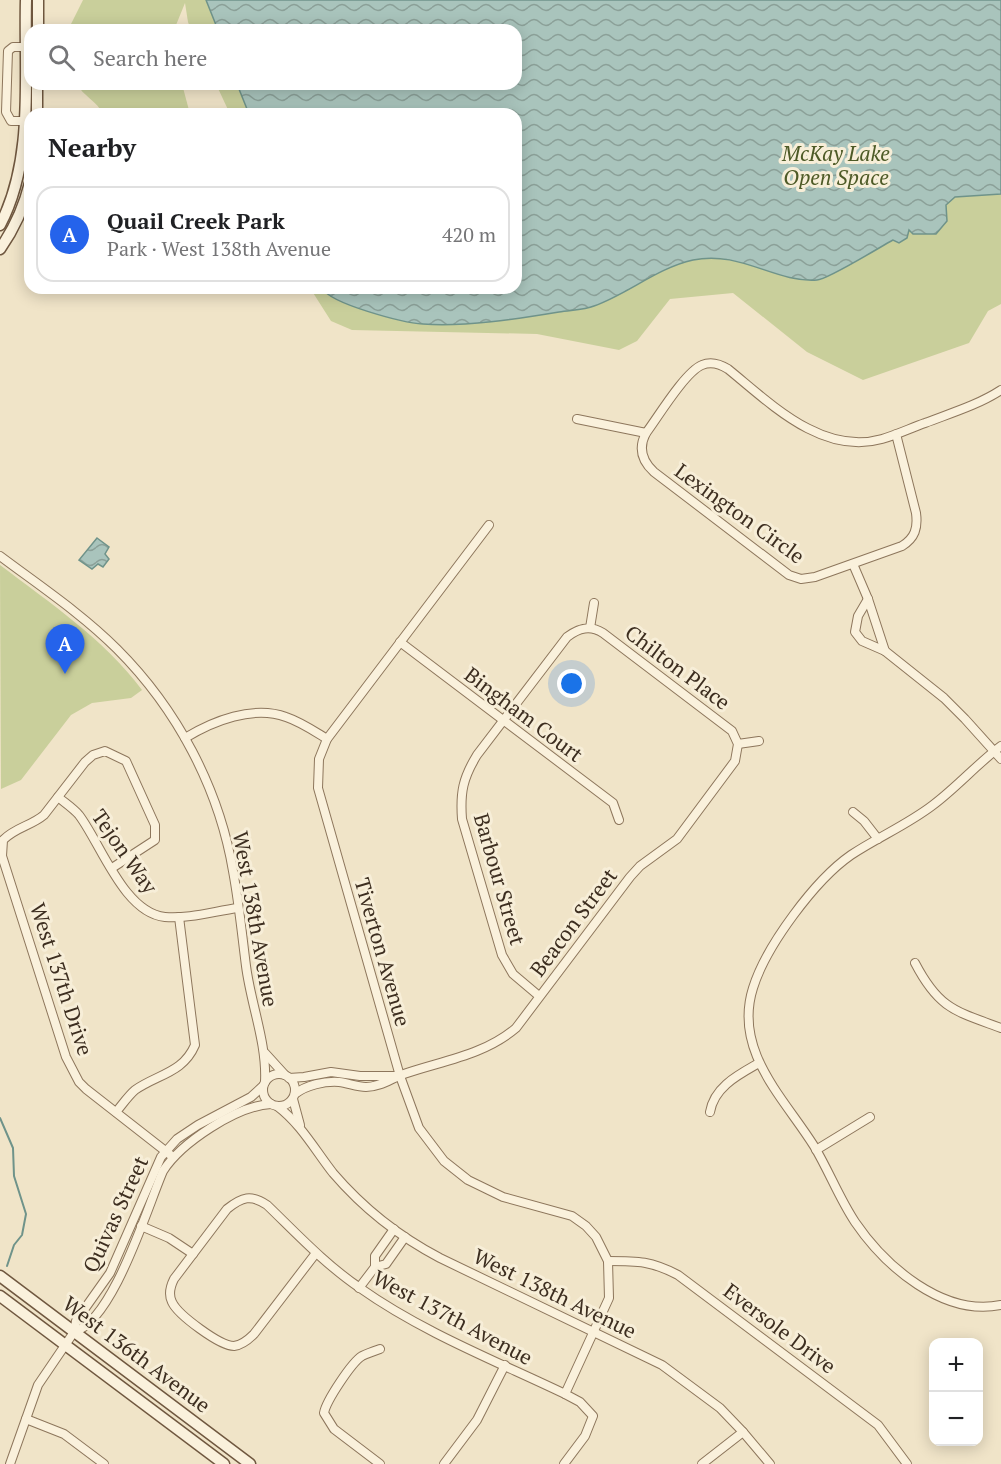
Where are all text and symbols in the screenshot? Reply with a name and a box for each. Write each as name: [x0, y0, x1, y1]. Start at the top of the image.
search box: [24, 24, 522, 90]
icon: search: [45, 41, 78, 74]
text: Search here: [93, 43, 207, 72]
text: Nearby: [48, 130, 136, 164]
park label: McKay Lake Open Space: [781, 139, 890, 191]
text: Quail Creek Park: [107, 206, 285, 235]
text: A: [62, 221, 77, 248]
text: 420 m: [442, 221, 496, 248]
text: Park · West 138th Avenue: [107, 235, 331, 262]
street label: Lexington Circle: [669, 456, 811, 570]
street label: Chilton Place: [620, 618, 736, 716]
pin: A: [46, 624, 84, 674]
street label: Bingham Court: [459, 660, 589, 768]
your location: [557, 669, 586, 698]
street label: Tejon Way: [86, 803, 164, 899]
street label: Barbour Street: [468, 810, 532, 948]
street label: West 138th Avenue: [227, 829, 285, 1009]
street label: Beacon Street: [523, 862, 623, 982]
street label: Tiverton Avenue: [348, 874, 418, 1030]
street label: West 137th Drive: [24, 899, 100, 1059]
street label: Quivas Street: [76, 1151, 154, 1277]
street label: West 138th Avenue: [469, 1241, 641, 1345]
street label: West 137th Avenue: [368, 1263, 538, 1371]
street label: Eversole Drive: [718, 1277, 842, 1379]
street label: West 136th Avenue: [58, 1289, 216, 1419]
map controls: [929, 1338, 983, 1446]
button: +: [929, 1338, 983, 1392]
button: −: [929, 1392, 983, 1446]

